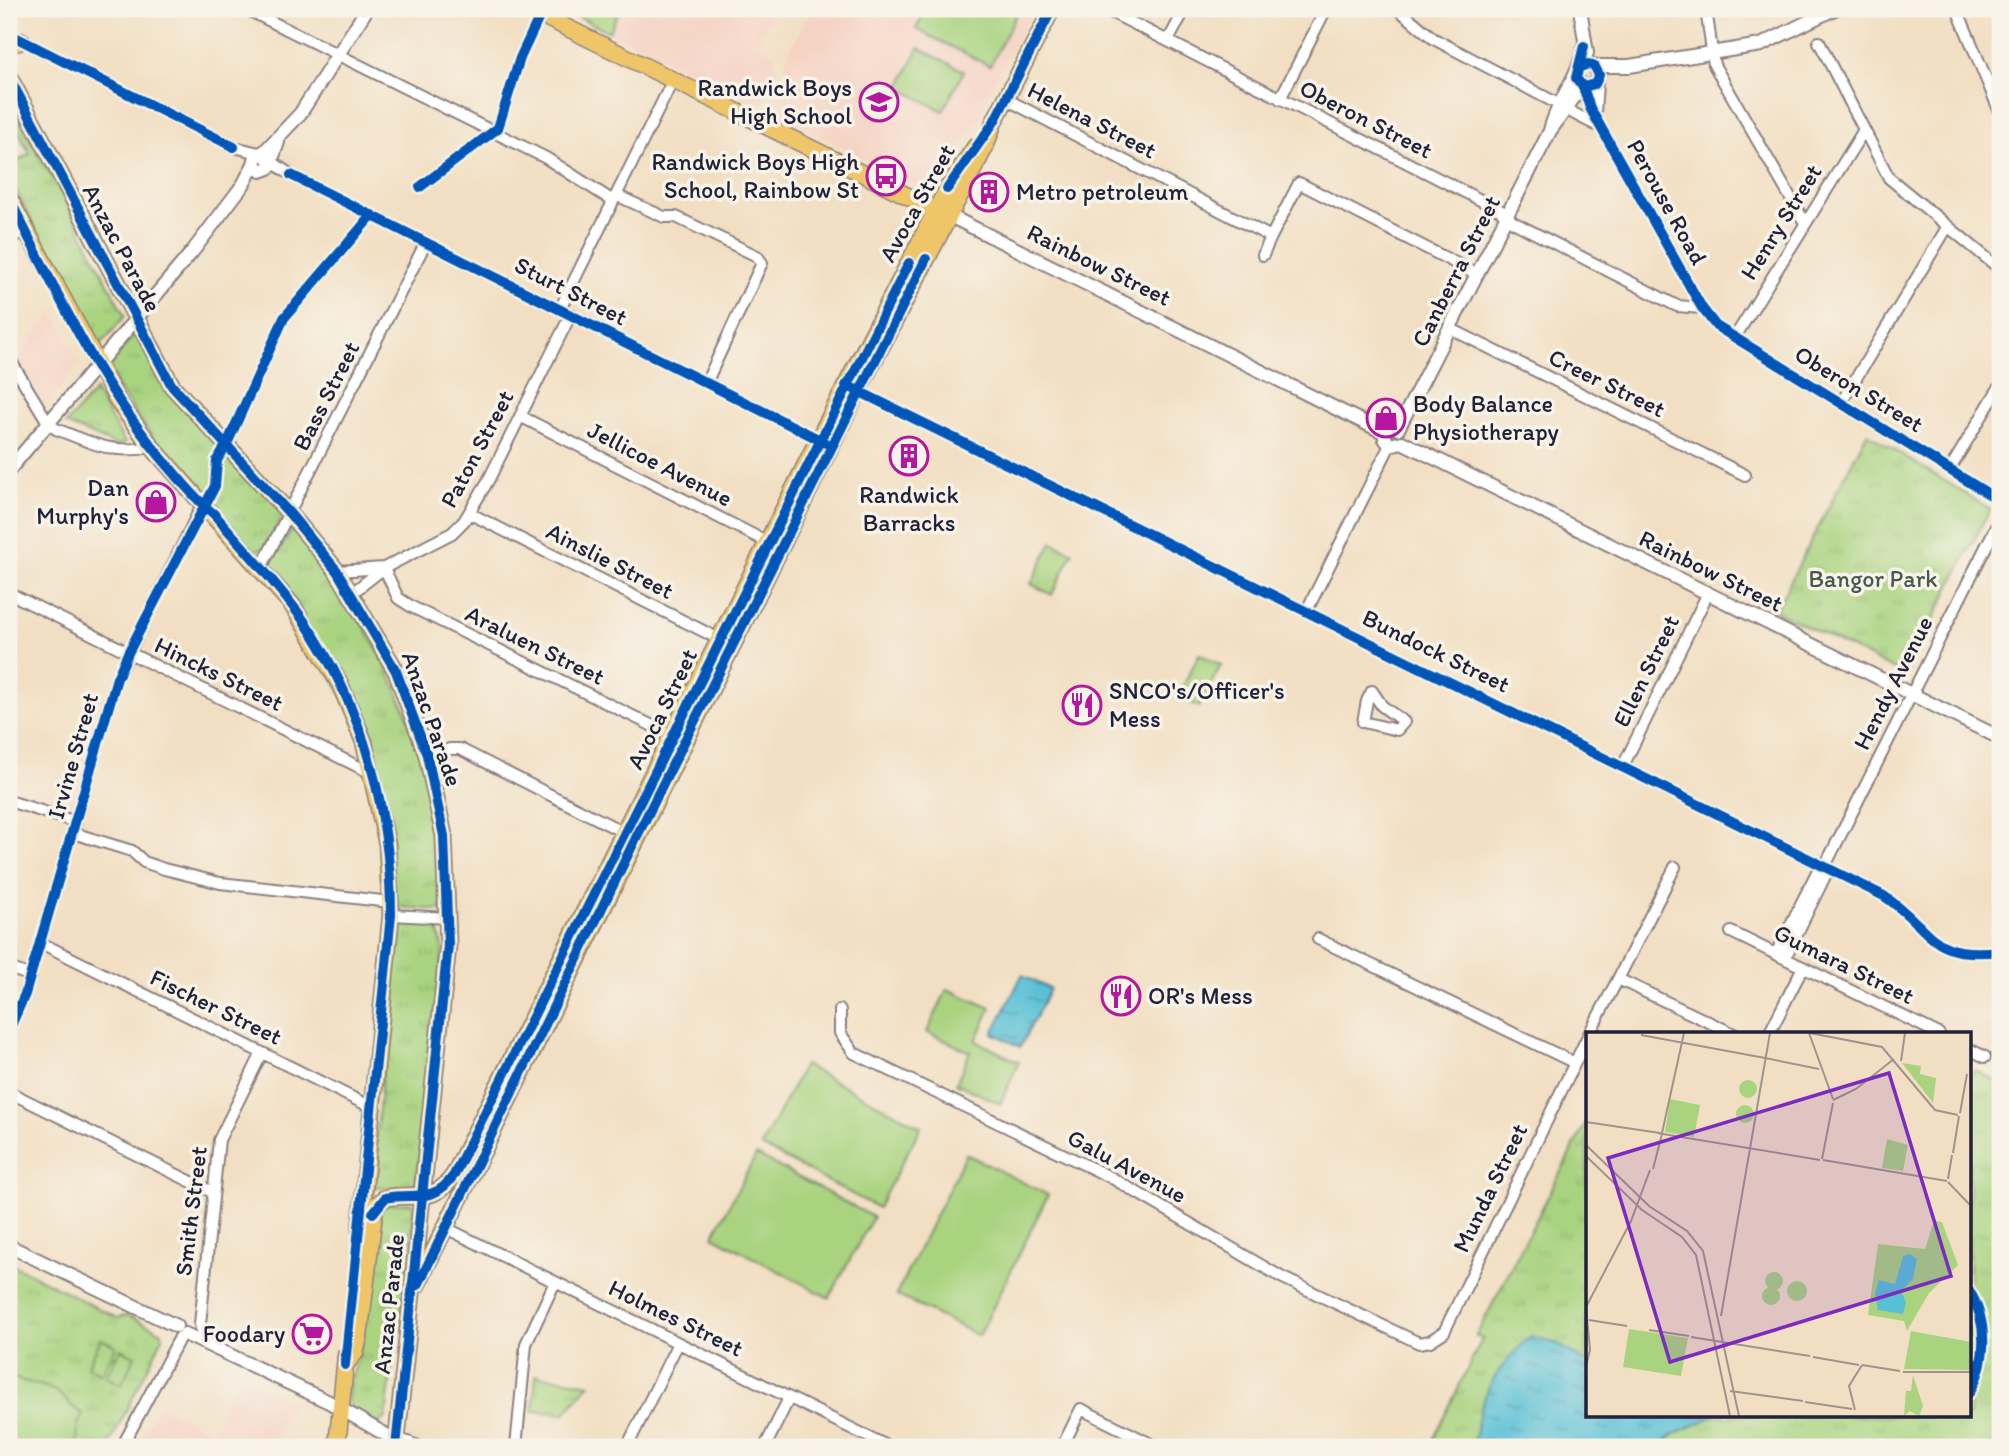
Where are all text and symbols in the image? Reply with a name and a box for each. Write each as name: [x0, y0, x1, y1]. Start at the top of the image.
place label: Randwick Boys High School: [697, 73, 852, 130]
street label: Oberon Street: [1295, 73, 1437, 164]
street label: Helena Street: [1023, 75, 1162, 164]
school or university icon: Randwick Boys High School: [858, 81, 900, 123]
street label: Perouse Road: [1621, 134, 1714, 270]
street label: Avoca Street: [872, 139, 961, 267]
place label: Randwick Boys High School, Rainbow St: [651, 147, 859, 204]
bus stop icon: Randwick Boys High School, Rainbow St: [865, 155, 907, 197]
street label: Henry Street: [1734, 159, 1828, 285]
building icon: Metro petroleum: [968, 171, 1010, 213]
place label: Metro petroleum: [1016, 177, 1188, 206]
street label: Anzac Parade: [77, 179, 168, 317]
street label: Canberra Street: [1405, 190, 1506, 351]
street label: Rainbow Street: [1023, 217, 1176, 312]
street label: Sturt Street: [510, 250, 632, 331]
street label: Bass Street: [286, 336, 365, 455]
street label: Oberon Street: [1790, 339, 1929, 438]
street label: Creer Street: [1544, 342, 1670, 423]
street label: Paton Street: [434, 385, 520, 512]
place label: Body Balance Physiotherapy: [1413, 389, 1559, 446]
shop icon: Body Balance Physiotherapy: [1365, 397, 1407, 439]
street label: Jellicoe Avenue: [583, 415, 737, 512]
building icon: Randwick Barracks: [888, 435, 930, 477]
place label: Dan Murphy's: [36, 473, 129, 530]
place label: Randwick Barracks: [859, 480, 959, 537]
shop icon: Dan Murphy's: [135, 481, 177, 523]
street label: Ainslie Street: [542, 516, 679, 605]
street label: Rainbow Street: [1635, 523, 1788, 618]
park label: Bangor Park: [1809, 564, 1937, 593]
street label: Araluen Street: [461, 598, 610, 691]
street label: Bundock Street: [1358, 602, 1515, 699]
street label: Ellen Street: [1606, 610, 1685, 731]
street label: Hendy Avenue: [1846, 611, 1939, 755]
street label: Hincks Street: [150, 630, 288, 717]
street label: Avoca Street: [620, 644, 703, 774]
street label: Anzac Parade: [396, 648, 469, 790]
place label: SNCO's/Officer's Mess: [1109, 676, 1285, 733]
restaurant icon: SNCO's/Officer's Mess: [1061, 684, 1103, 726]
street label: Irvine Street: [41, 690, 104, 822]
street label: Gumara Street: [1769, 917, 1919, 1010]
street label: Fischer Street: [146, 962, 287, 1051]
restaurant icon: OR's Mess: [1100, 975, 1142, 1017]
place label: OR's Mess: [1148, 981, 1253, 1010]
inset map: [1586, 1032, 1970, 1418]
street label: Munda Street: [1446, 1119, 1533, 1257]
street label: Galu Avenue: [1063, 1122, 1192, 1209]
street label: Smith Street: [168, 1144, 213, 1277]
street label: Anzac Parade: [367, 1232, 410, 1375]
street label: Holmes Street: [604, 1272, 748, 1363]
supermarket icon: Foodary: [291, 1313, 333, 1355]
place label: Foodary: [203, 1319, 286, 1348]

